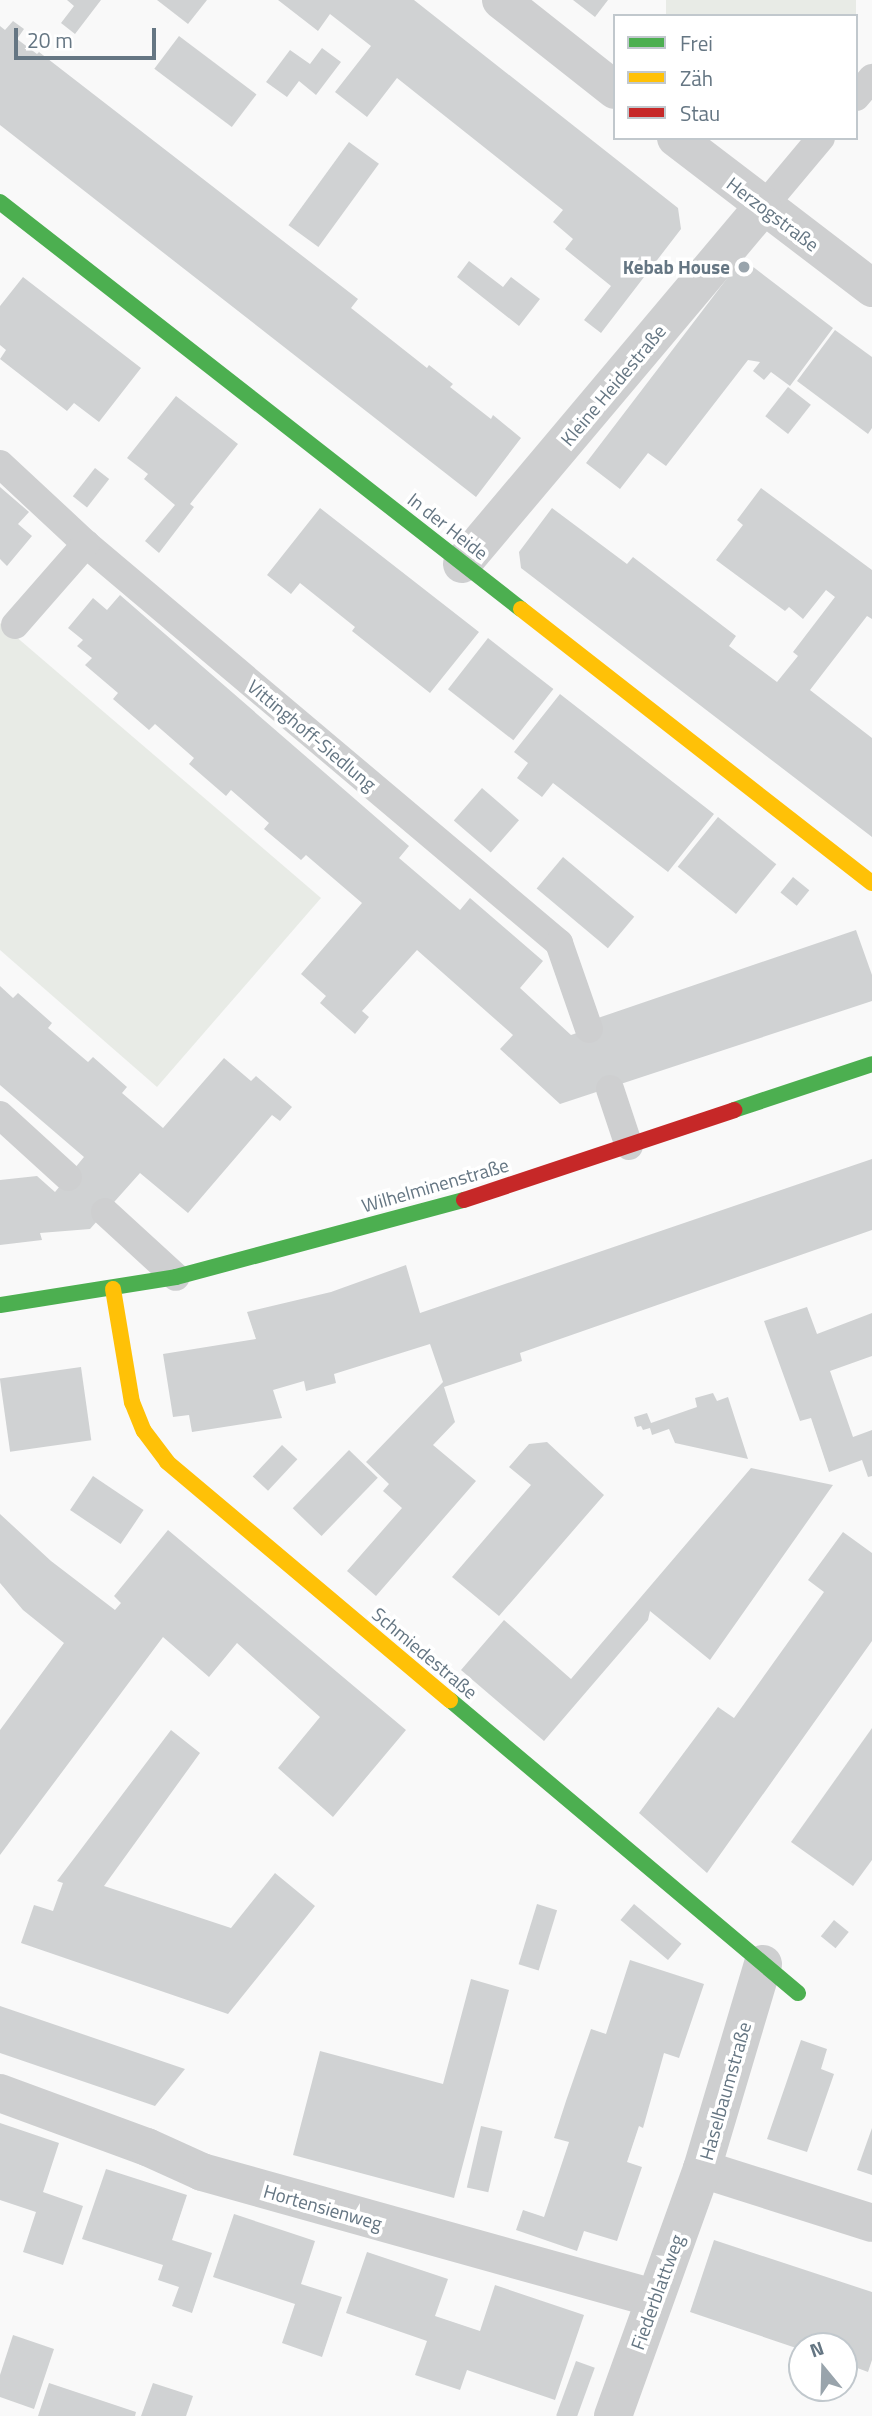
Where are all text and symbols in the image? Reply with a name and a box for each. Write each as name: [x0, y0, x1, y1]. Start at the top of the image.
scale bar: [18, 14, 159, 58]
legend: [613, 14, 858, 140]
text: 20 m: [27, 24, 73, 56]
text: Frei: [680, 27, 713, 59]
text: Zäh: [680, 62, 713, 94]
text: Stau: [680, 97, 720, 129]
street label: Herzogstraße: [722, 172, 824, 256]
place label: Kebab House: [623, 256, 730, 278]
marker: Kebab House: [736, 259, 752, 275]
street label: Kleine Heidestraße: [556, 320, 670, 450]
street label: In der Heide: [403, 488, 493, 564]
street label: Vittinghoff-Siedlung: [243, 675, 381, 795]
street label: Wilhelminenstraße: [359, 1153, 511, 1217]
street label: Schmiedestraße: [368, 1602, 482, 1704]
street label: Haselbaumstraße: [694, 2019, 756, 2163]
street label: Hortensienweg: [261, 2179, 385, 2235]
street label: Fiederblattweg: [626, 2231, 688, 2353]
north arrow: [788, 2332, 858, 2402]
text: N: [806, 2333, 828, 2364]

